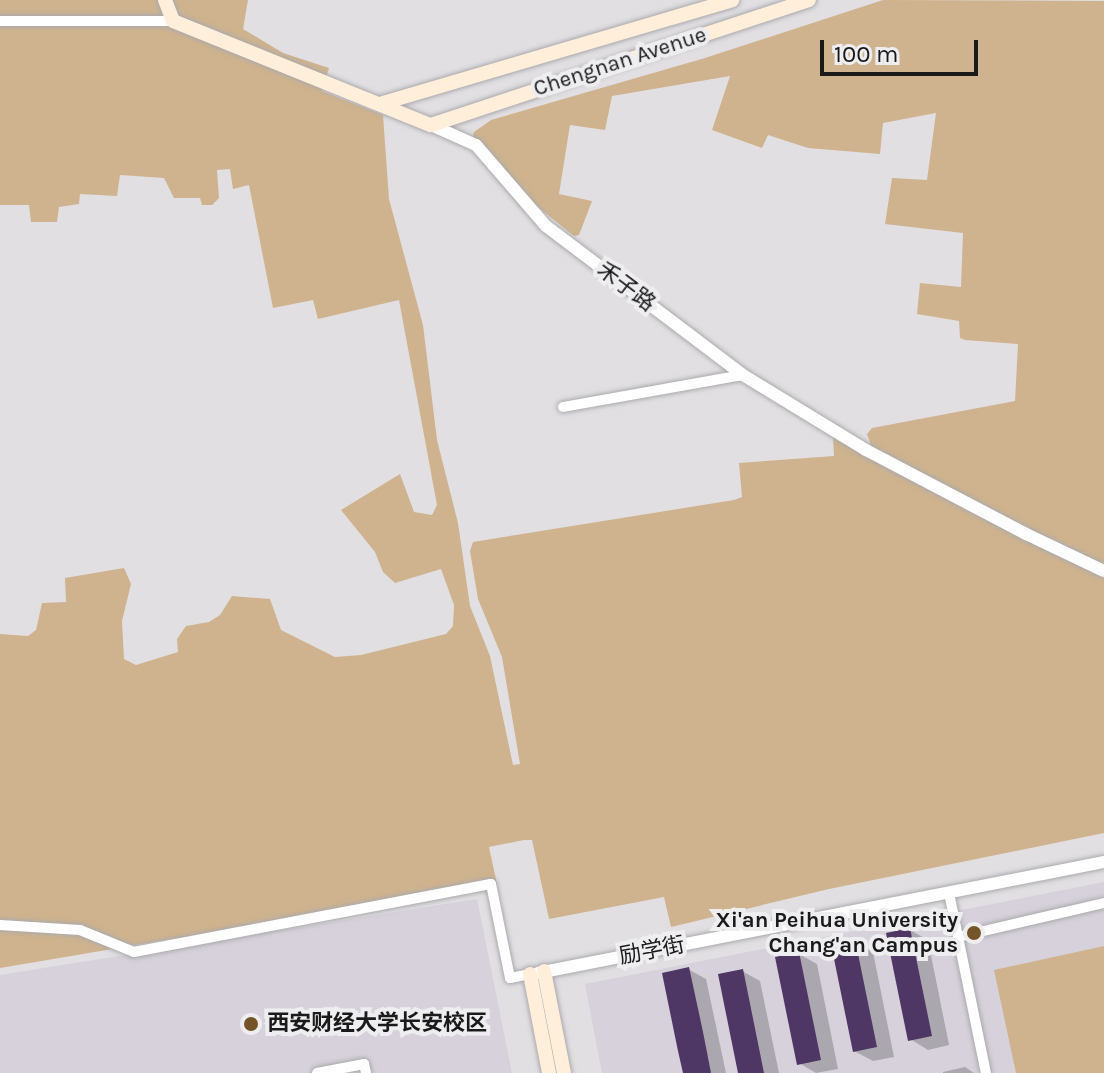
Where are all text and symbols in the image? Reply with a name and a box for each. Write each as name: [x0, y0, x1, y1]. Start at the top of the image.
street label: Chengnan Avenue: [530, 22, 710, 102]
scale bar: [824, 24, 982, 74]
text: 100 m: [834, 40, 899, 68]
street label: 禾子路: [592, 257, 660, 317]
place label: Xi'an Peihua University Chang'an Campus: [716, 907, 958, 958]
marker: Xi'an Peihua University Chang'an Campus: [965, 924, 983, 942]
street label: 励学街: [617, 932, 687, 970]
place label: 西安财经大学长安校区: [267, 1011, 487, 1037]
marker: 西安财经大学长安校区: [242, 1015, 260, 1033]

